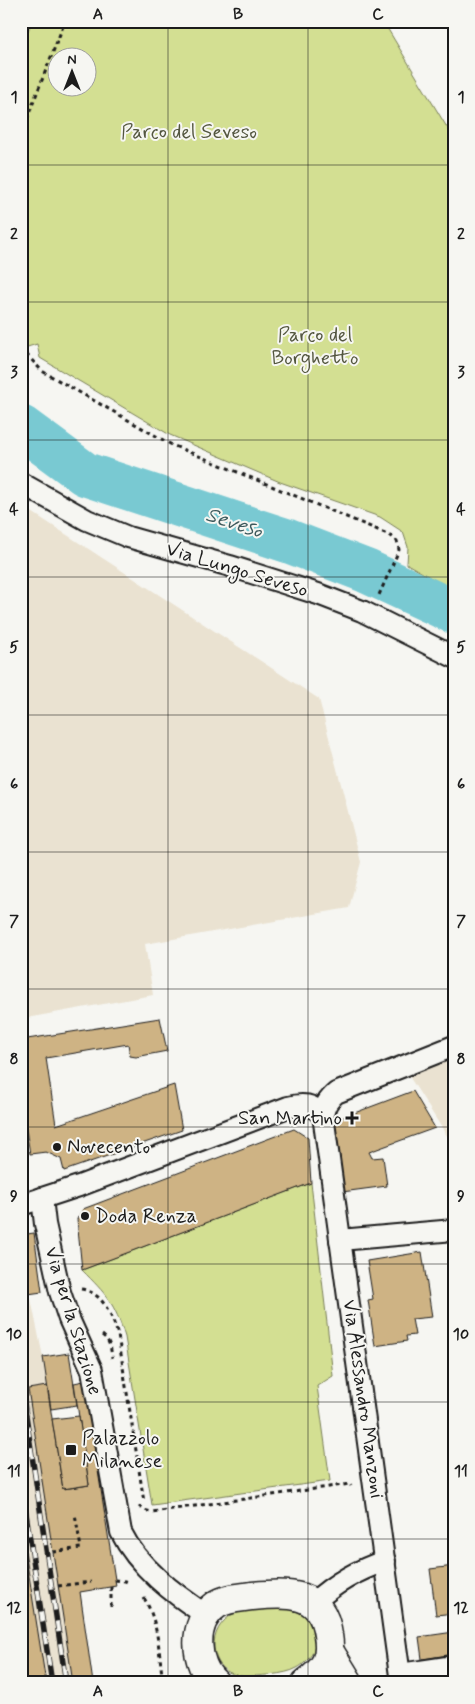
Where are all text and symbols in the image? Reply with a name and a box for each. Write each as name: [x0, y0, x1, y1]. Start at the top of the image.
text: A: [93, 4, 103, 25]
text: B: [233, 4, 243, 25]
text: C: [372, 4, 384, 25]
north arrow: [48, 48, 98, 98]
text: N: [67, 51, 77, 69]
text: 1: [10, 87, 18, 108]
text: 1: [457, 87, 465, 108]
park label: Parco del Seveso: [121, 119, 257, 146]
text: 2: [10, 224, 18, 245]
text: 2: [457, 224, 465, 245]
park label: Parco del Borghetto: [272, 322, 358, 373]
text: 3: [10, 362, 18, 383]
text: 3: [457, 362, 465, 383]
text: 4: [9, 499, 19, 520]
text: 4: [456, 499, 466, 520]
water label: Seveso: [202, 501, 267, 546]
street label: Via Lungo Seveso: [162, 536, 311, 605]
text: 5: [9, 637, 19, 658]
text: 5: [456, 637, 466, 658]
text: 6: [10, 774, 18, 795]
text: 6: [457, 774, 465, 795]
text: 7: [9, 911, 19, 932]
text: 7: [456, 911, 466, 932]
text: 8: [9, 1049, 19, 1070]
text: 8: [456, 1049, 466, 1070]
place label: San Martino: [238, 1105, 342, 1132]
marker: San Martino: [346, 1112, 358, 1124]
place label: Novecento: [67, 1134, 150, 1161]
marker: Novecento: [51, 1141, 63, 1153]
text: 9: [10, 1186, 18, 1207]
text: 9: [457, 1186, 465, 1207]
place label: Doda Renza: [95, 1203, 197, 1230]
marker: Doda Renza: [79, 1210, 91, 1222]
street label: Via per la Stazione: [38, 1243, 108, 1399]
street label: Via Alessandro Manzoni: [336, 1298, 390, 1500]
text: 10: [6, 1324, 22, 1345]
text: 10: [453, 1324, 469, 1345]
place label: Palazzolo Milanese: [82, 1425, 162, 1475]
marker: Palazzolo Milanese: [64, 1443, 78, 1457]
text: 11: [7, 1461, 21, 1482]
text: 11: [454, 1461, 468, 1482]
text: 12: [6, 1598, 22, 1619]
text: 12: [453, 1598, 469, 1619]
text: A: [93, 1681, 103, 1702]
text: B: [233, 1681, 243, 1702]
text: C: [372, 1681, 384, 1702]

